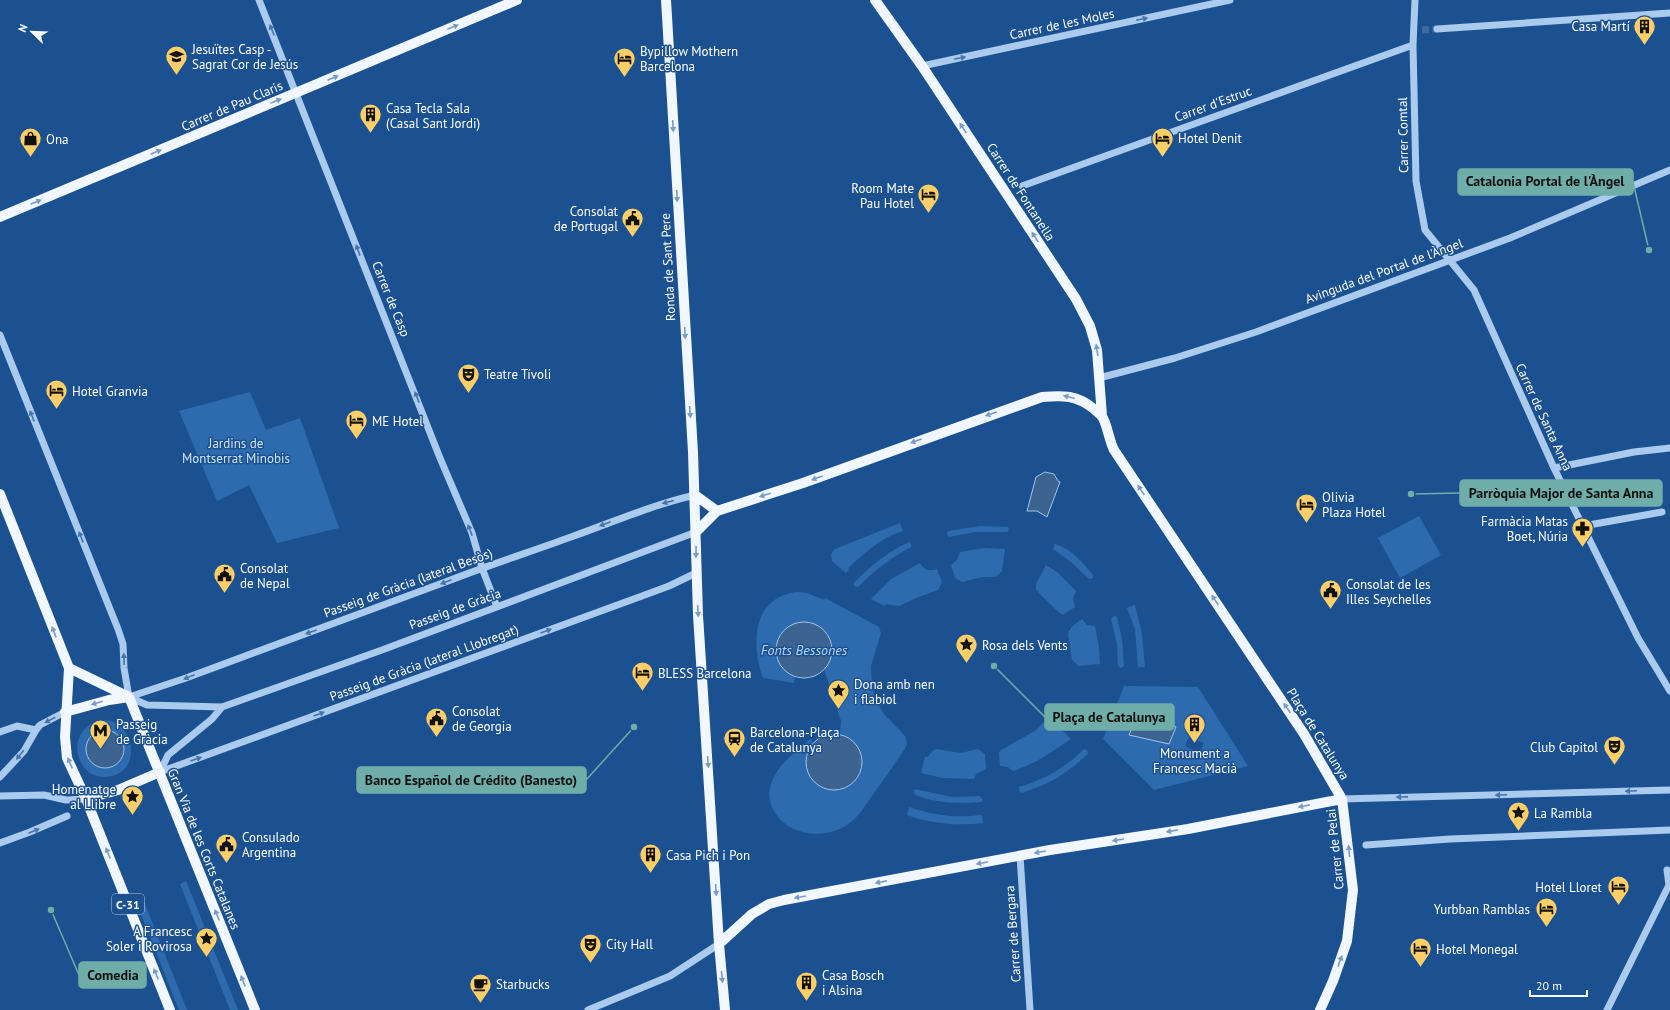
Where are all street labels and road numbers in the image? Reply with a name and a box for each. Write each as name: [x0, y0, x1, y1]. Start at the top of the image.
street label: Carrer de les Moles: [1008, 5, 1116, 43]
street label: Carrer de Pau Claris: [179, 77, 285, 135]
street label: Carrer d'Estruc: [1172, 82, 1254, 126]
street label: Carrer Comtal: [1394, 97, 1412, 173]
street label: Carrer de Fontanella: [983, 140, 1059, 244]
street label: Ronda de Sant Pere: [657, 213, 679, 321]
street label: Avinguda del Portal de l'Àngel: [1303, 234, 1465, 307]
street label: Carrer de Casp: [368, 259, 414, 339]
street label: Carrer de Santa Anna: [1512, 361, 1576, 473]
street label: Passeig de Gràcia (lateral Besòs): [321, 545, 495, 621]
street label: Passeig de Gràcia: [407, 585, 503, 633]
street label: Passeig de Gràcia (lateral Llobregat): [327, 621, 521, 705]
street label: Plaça de Catalunya: [1283, 685, 1353, 783]
street label: Gran Via de les Corts Catalanes: [164, 766, 244, 932]
street label: Carrer de Pelai: [1322, 808, 1348, 890]
street label: Carrer de Bergara: [1001, 885, 1025, 983]
road number: C-31: [112, 894, 144, 914]

